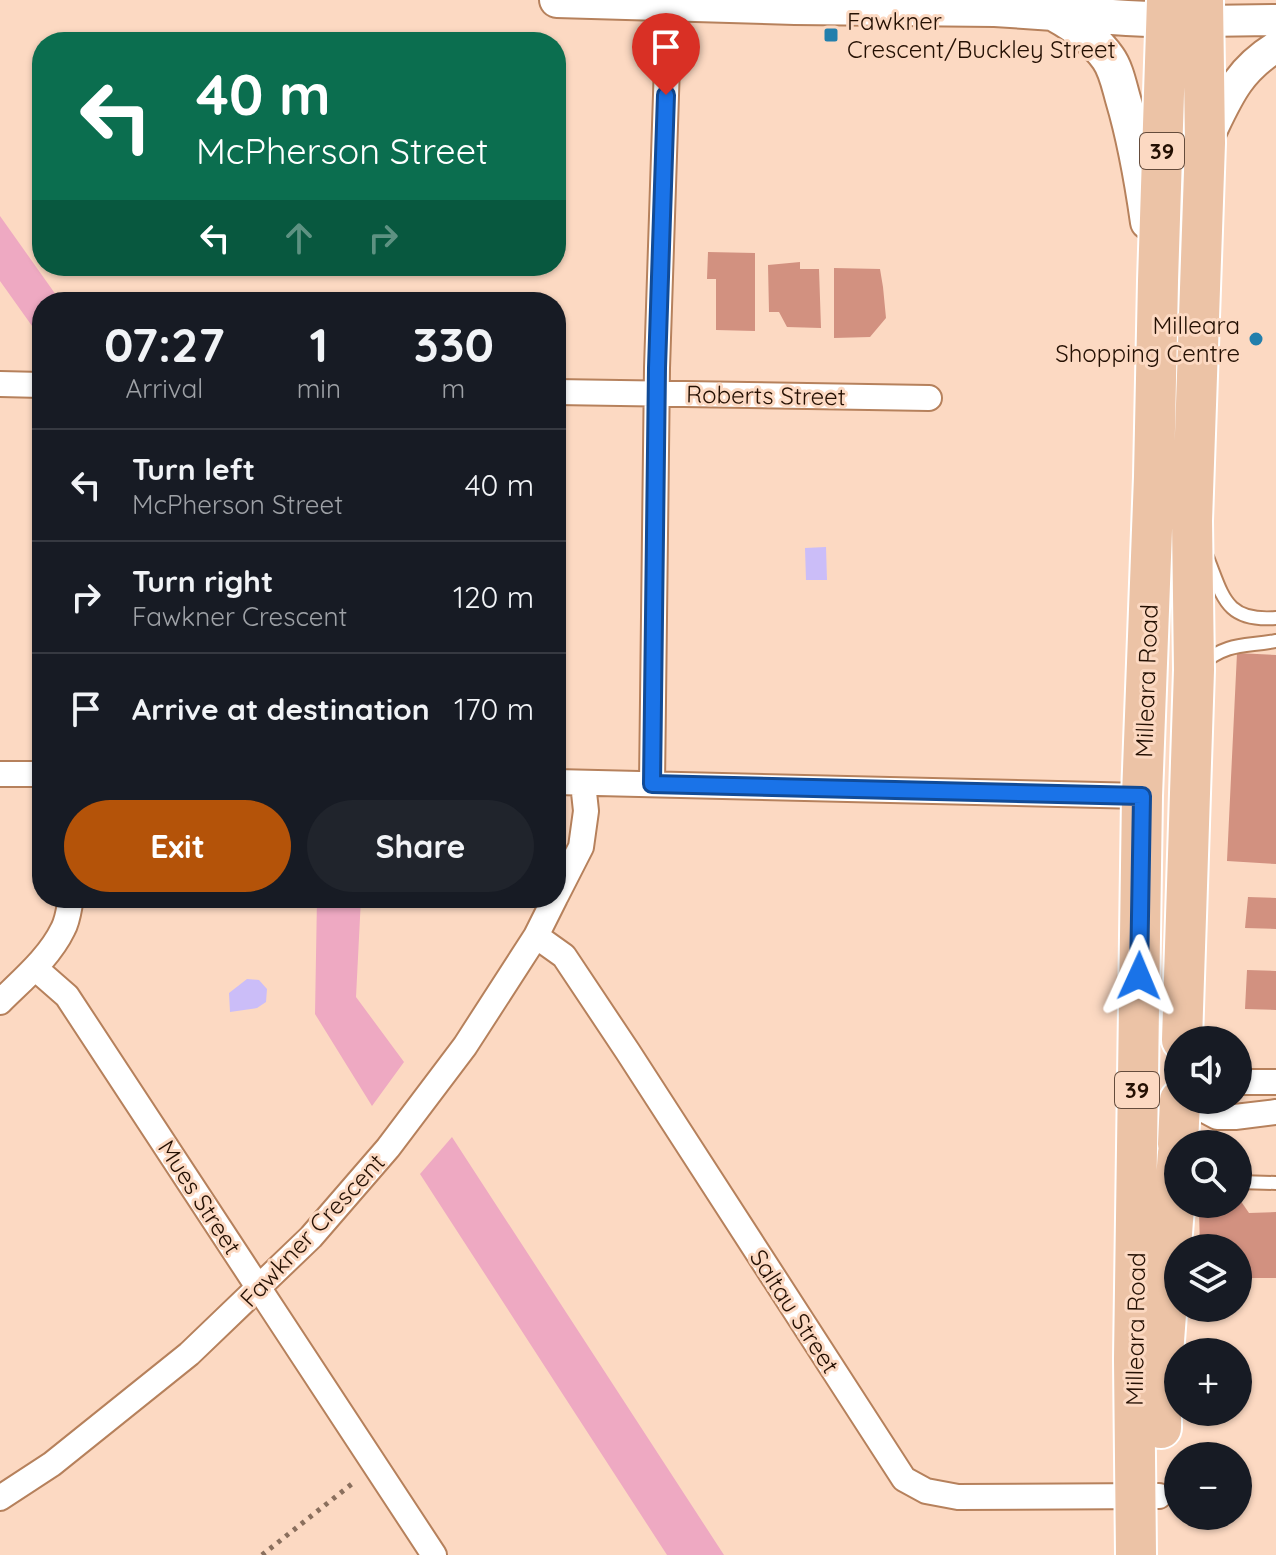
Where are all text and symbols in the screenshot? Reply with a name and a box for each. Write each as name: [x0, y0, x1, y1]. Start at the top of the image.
place label: Fawkner Crescent/Buckley Street: [847, 6, 1116, 64]
pin: [632, 13, 700, 95]
icon: arrive: [644, 25, 688, 69]
marker: Fawkner Crescent/Buckley Street: [822, 26, 840, 44]
text: 40 m: [196, 59, 331, 129]
icon: left: [64, 64, 168, 168]
text: McPherson Street: [196, 128, 488, 173]
road number: 39: [1140, 133, 1184, 169]
icon: left: [193, 216, 237, 260]
icon: ahead: [277, 216, 321, 260]
icon: right: [361, 216, 405, 260]
place label: Milleara Shopping Centre: [1055, 310, 1240, 368]
text: 07:27: [104, 314, 225, 374]
text: 1: [309, 314, 328, 374]
text: 330: [413, 314, 494, 374]
marker: Milleara Shopping Centre: [1247, 330, 1265, 348]
text: Arrival: [125, 372, 203, 405]
text: min: [297, 372, 341, 405]
text: m: [442, 372, 465, 405]
street label: Roberts Street: [686, 379, 846, 411]
text: Turn left: [132, 450, 255, 488]
icon: left: [64, 463, 108, 507]
text: 40 m: [465, 466, 534, 504]
text: McPherson Street: [132, 488, 343, 521]
text: Turn right: [132, 562, 273, 600]
icon: right: [64, 575, 108, 619]
text: 120 m: [453, 578, 534, 616]
text: Fawkner Crescent: [132, 600, 347, 633]
street label: Milleara Road: [1128, 604, 1164, 758]
icon: arrive: [64, 687, 108, 731]
text: Arrive at destination: [132, 690, 430, 728]
text: 170 m: [454, 690, 534, 728]
button: Exit: [64, 800, 291, 892]
button: Share: [307, 800, 534, 892]
position arrow: [1097, 934, 1181, 1018]
map controls: [1164, 1026, 1252, 1530]
button: sound: [1164, 1026, 1252, 1114]
road number: 39: [1115, 1072, 1159, 1108]
button: search: [1164, 1130, 1252, 1218]
street label: Mues Street: [152, 1134, 248, 1260]
street label: Fawkner Crescent: [233, 1147, 391, 1313]
button: layers: [1164, 1234, 1252, 1322]
street label: Saltau Street: [744, 1243, 846, 1379]
street label: Milleara Road: [1119, 1252, 1151, 1406]
button: +: [1164, 1338, 1252, 1426]
button: −: [1164, 1442, 1252, 1530]

